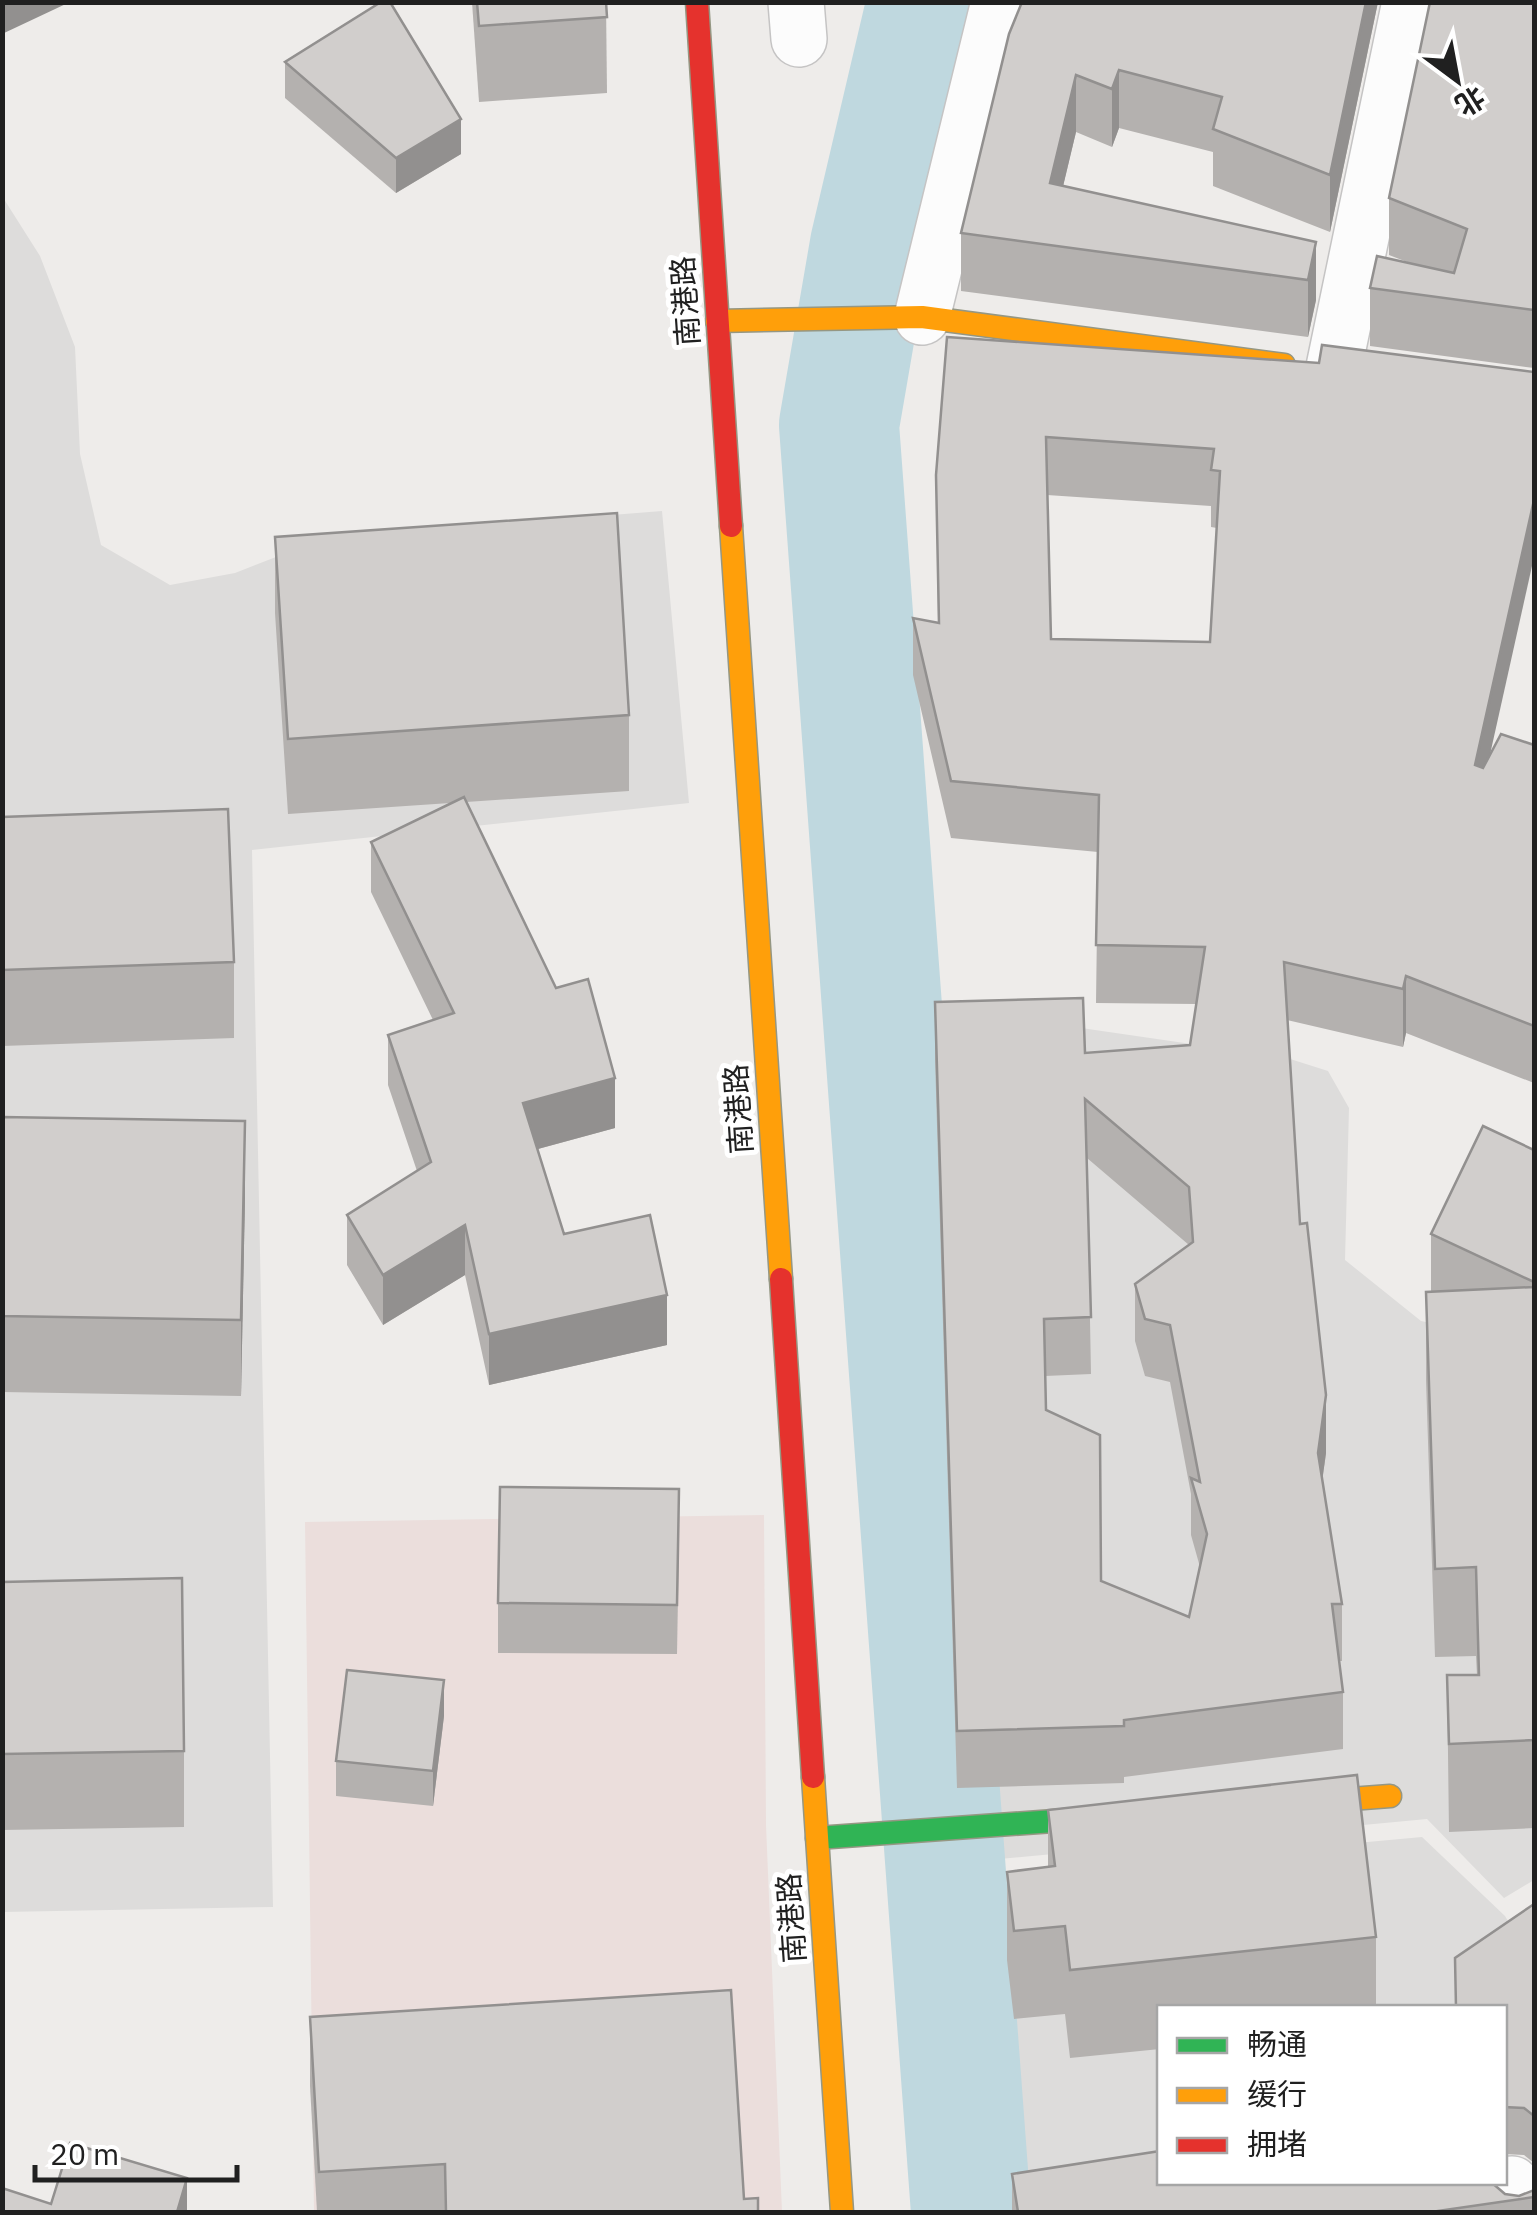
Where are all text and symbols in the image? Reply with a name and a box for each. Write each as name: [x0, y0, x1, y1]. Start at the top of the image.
north arrow: [1407, 30, 1507, 130]
text: 北: [1449, 79, 1492, 125]
street label: 南港路: [662, 255, 707, 347]
street label: 南港路: [715, 1063, 760, 1155]
street label: 南港路: [768, 1872, 813, 1964]
legend: [1157, 2005, 1507, 2185]
text: 畅通: [1247, 2024, 1307, 2063]
text: 缓行: [1247, 2074, 1307, 2113]
scale bar: [35, 2120, 238, 2182]
text: 拥堵: [1247, 2124, 1307, 2163]
text: 20 m: [50, 2134, 119, 2173]

